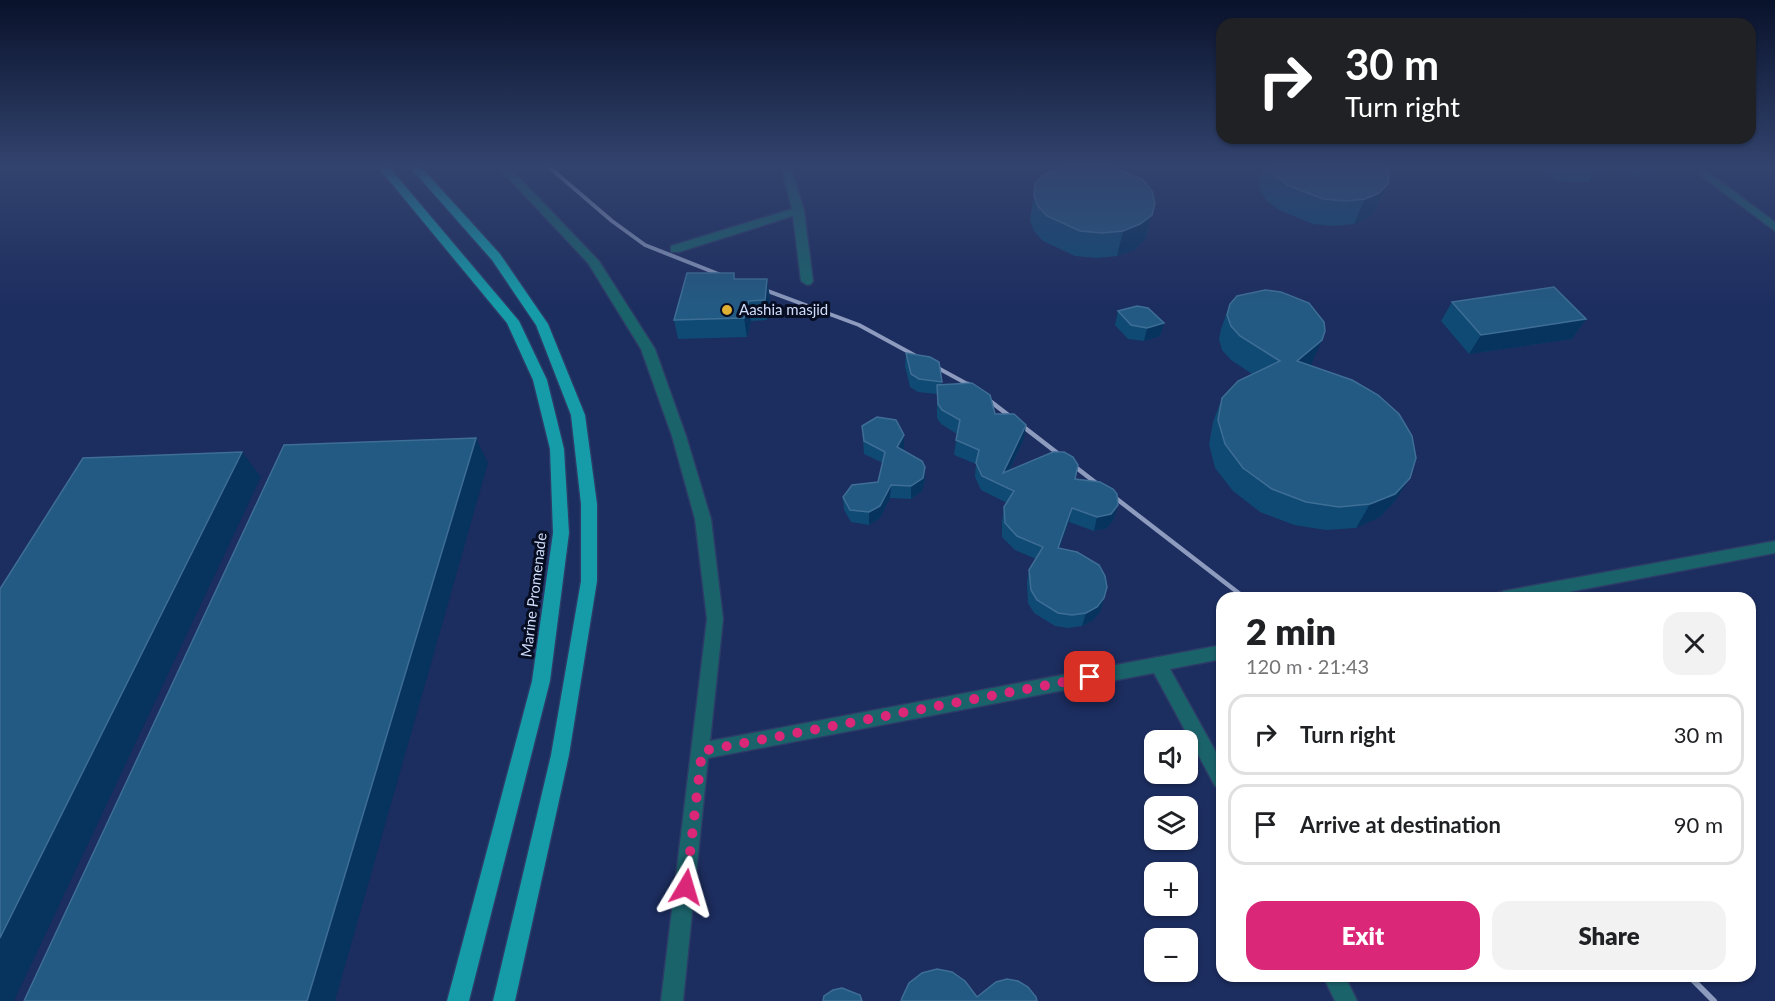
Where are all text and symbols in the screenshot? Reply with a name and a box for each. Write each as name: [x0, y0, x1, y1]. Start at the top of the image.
text: 30 m: [1345, 39, 1439, 89]
icon: right: [1246, 42, 1324, 120]
text: Turn right: [1345, 90, 1460, 123]
place label: Aashia masjid: [739, 300, 828, 318]
marker: Aashia masjid: [720, 303, 734, 317]
street label: Marine Promenade: [516, 532, 550, 658]
text: 2 min: [1246, 609, 1336, 653]
button: close: [1663, 612, 1726, 675]
pin: [1064, 651, 1115, 702]
text: 120 m · 21:43: [1246, 654, 1369, 678]
icon: arrive: [1073, 660, 1106, 693]
icon: right: [1249, 718, 1282, 751]
text: Turn right: [1300, 721, 1395, 748]
text: 30 m: [1674, 721, 1723, 748]
map controls: [1144, 730, 1198, 982]
button: sound: [1144, 730, 1198, 784]
button: layers: [1144, 796, 1198, 850]
icon: arrive: [1249, 808, 1282, 841]
text: Arrive at destination: [1300, 811, 1501, 838]
text: 90 m: [1674, 811, 1723, 838]
position arrow: [654, 855, 718, 919]
button: +: [1144, 862, 1198, 916]
button: Exit: [1246, 901, 1480, 970]
button: Share: [1492, 901, 1726, 970]
button: −: [1144, 928, 1198, 982]

